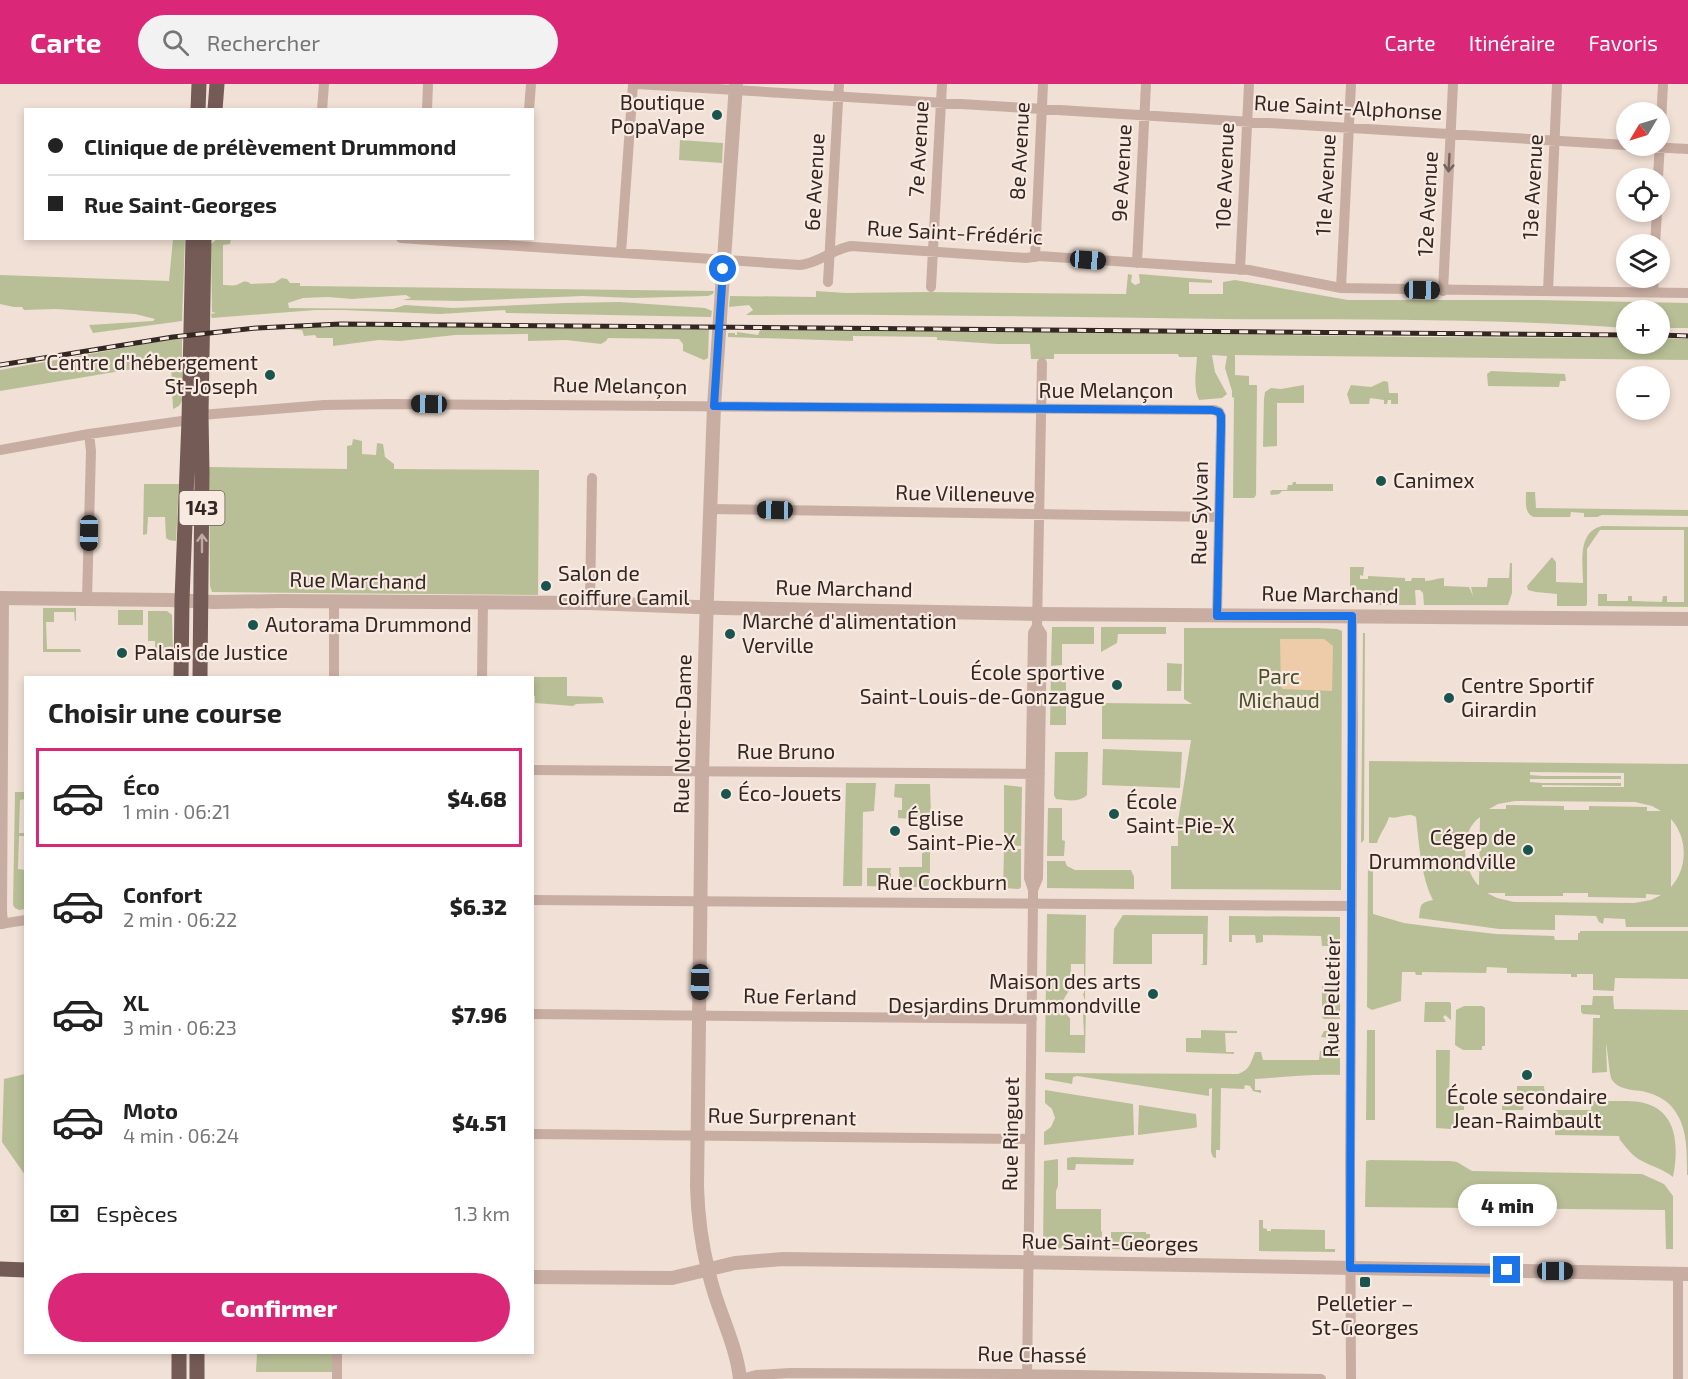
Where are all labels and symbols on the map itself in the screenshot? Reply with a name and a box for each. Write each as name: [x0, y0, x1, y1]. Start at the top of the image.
place label: Boutique PopaVape: [611, 89, 705, 138]
street label: Rue Saint-Alphonse: [1253, 89, 1443, 124]
street label: 7e Avenue: [902, 100, 933, 198]
street label: 8e Avenue: [1003, 101, 1034, 201]
north arrow: [1616, 102, 1670, 156]
marker: Boutique PopaVape: [710, 108, 724, 122]
street label: 10e Avenue: [1209, 122, 1238, 230]
street label: 9e Avenue: [1105, 123, 1136, 222]
street label: 6e Avenue: [798, 132, 829, 231]
street label: 11e Avenue: [1309, 133, 1340, 237]
street label: 13e Avenue: [1516, 133, 1547, 240]
street label: 12e Avenue: [1411, 150, 1442, 258]
one-way arrow: [1444, 153, 1455, 173]
street label: Rue Saint-Frédéric: [866, 214, 1044, 249]
car: [1069, 250, 1107, 270]
route start: [709, 255, 736, 282]
car: [1404, 281, 1440, 299]
place label: Centre d'hébergement St-Joseph: [46, 349, 258, 398]
marker: Centre d'hébergement St-Joseph: [263, 368, 277, 382]
street label: Rue Melançon: [552, 371, 688, 400]
street label: Rue Melançon: [1039, 377, 1173, 404]
car: [411, 395, 447, 413]
street label: Rue Sylvan: [1185, 461, 1212, 565]
place label: Canimex: [1393, 467, 1475, 492]
marker: Canimex: [1374, 474, 1388, 488]
street label: Rue Villeneuve: [895, 479, 1035, 506]
road number: 143: [180, 491, 224, 525]
car: [757, 501, 793, 519]
car: [80, 515, 98, 551]
one-way arrow: [196, 533, 208, 553]
place label: Salon de coiffure Camil: [558, 560, 690, 609]
street label: Rue Marchand: [289, 566, 427, 593]
street label: Rue Marchand: [775, 574, 913, 601]
marker: Salon de coiffure Camil: [539, 579, 553, 593]
street label: Rue Marchand: [1261, 580, 1399, 607]
place label: Marché d'alimentation Verville: [742, 608, 957, 657]
place label: Autorama Drummond: [265, 611, 472, 636]
marker: Autorama Drummond: [246, 618, 260, 632]
marker: Marché d'alimentation Verville: [723, 627, 737, 641]
place label: Palais de Justice: [134, 639, 288, 664]
marker: Palais de Justice: [115, 646, 129, 660]
street label: Rue Notre-Dame: [668, 654, 695, 814]
place label: École sportive Saint-Louis-de-Gonzague: [860, 659, 1105, 708]
park label: Parc Michaud: [1238, 663, 1320, 712]
place label: Centre Sportif Girardin: [1461, 672, 1595, 721]
marker: École sportive Saint-Louis-de-Gonzague: [1110, 678, 1124, 692]
marker: Centre Sportif Girardin: [1442, 691, 1456, 705]
street label: Rue Bruno: [737, 738, 835, 763]
place label: Éco-Jouets: [738, 780, 841, 805]
marker: Éco-Jouets: [719, 787, 733, 801]
place label: École Saint-Pie-X: [1126, 788, 1235, 837]
place label: Église Saint-Pie-X: [907, 805, 1016, 854]
marker: École Saint-Pie-X: [1107, 807, 1121, 821]
marker: Église Saint-Pie-X: [888, 824, 902, 838]
place label: Cégep de Drummondville: [1369, 824, 1516, 873]
marker: Cégep de Drummondville: [1521, 843, 1535, 857]
street label: Rue Cockburn: [877, 869, 1007, 894]
street label: Rue Pelletier: [1317, 936, 1344, 1058]
car: [691, 964, 709, 1000]
place label: Maison des arts Desjardins Drummondville: [888, 968, 1141, 1018]
street label: Rue Ferland: [743, 982, 857, 1009]
marker: Maison des arts Desjardins Drummondville: [1146, 987, 1160, 1001]
marker: École secondaire Jean-Raimbault: [1520, 1068, 1534, 1082]
street label: Rue Ringuet: [996, 1077, 1023, 1191]
place label: École secondaire Jean-Raimbault: [1447, 1083, 1607, 1132]
street label: Rue Surprenant: [708, 1102, 857, 1129]
callout: 4 min: [1458, 1183, 1556, 1225]
street label: Rue Saint-Georges: [1021, 1227, 1199, 1256]
route end: [1493, 1256, 1520, 1283]
car: [1537, 1262, 1573, 1280]
marker: Pelletier – St-Georges: [1358, 1275, 1372, 1289]
place label: Pelletier – St-Georges: [1311, 1290, 1419, 1339]
street label: Rue Chassé: [977, 1340, 1087, 1367]

